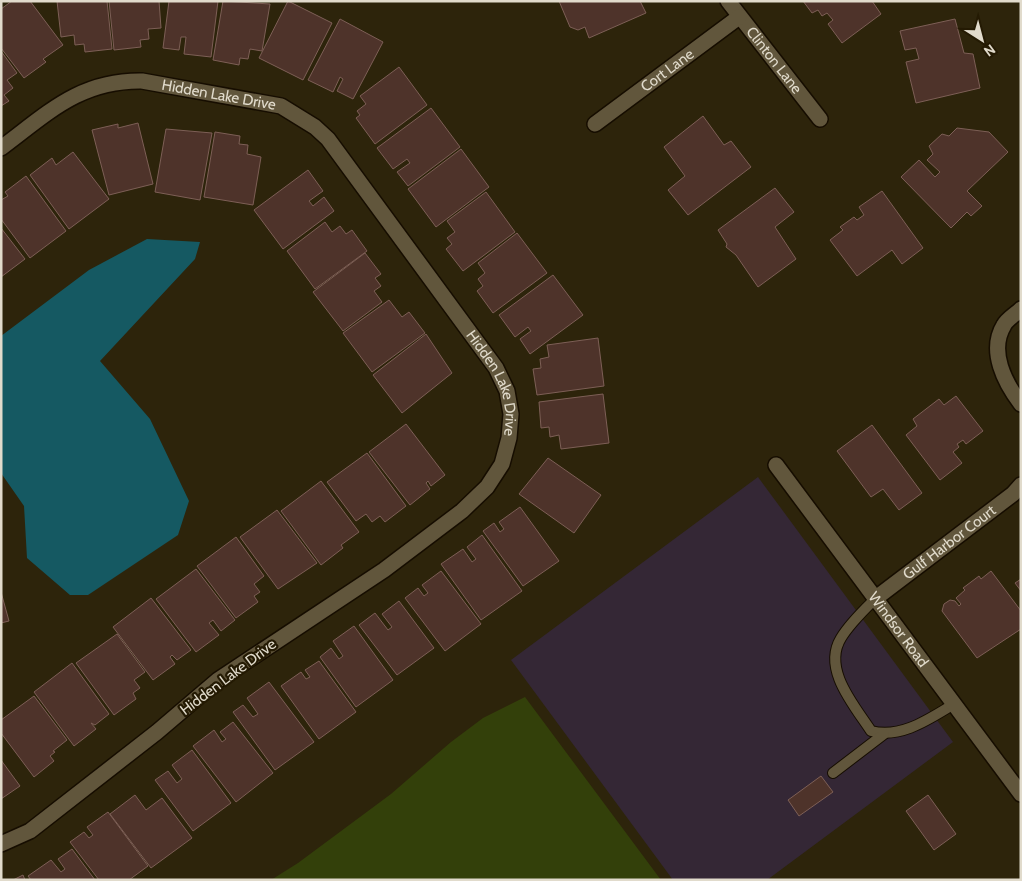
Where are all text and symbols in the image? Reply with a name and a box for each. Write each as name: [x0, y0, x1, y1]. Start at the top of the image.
north arrow: [957, 15, 1007, 65]
street label: Clinton Lane: [742, 23, 806, 97]
text: N: [980, 40, 999, 61]
street label: Cort Lane: [637, 45, 697, 96]
street label: Hidden Lake Drive: [160, 76, 278, 114]
street label: Hidden Lake Drive: [462, 327, 520, 437]
street label: Gulf Harbor Court: [899, 501, 999, 583]
street label: Windsor Road: [865, 588, 932, 671]
street label: Hidden Lake Drive: [176, 635, 280, 719]

